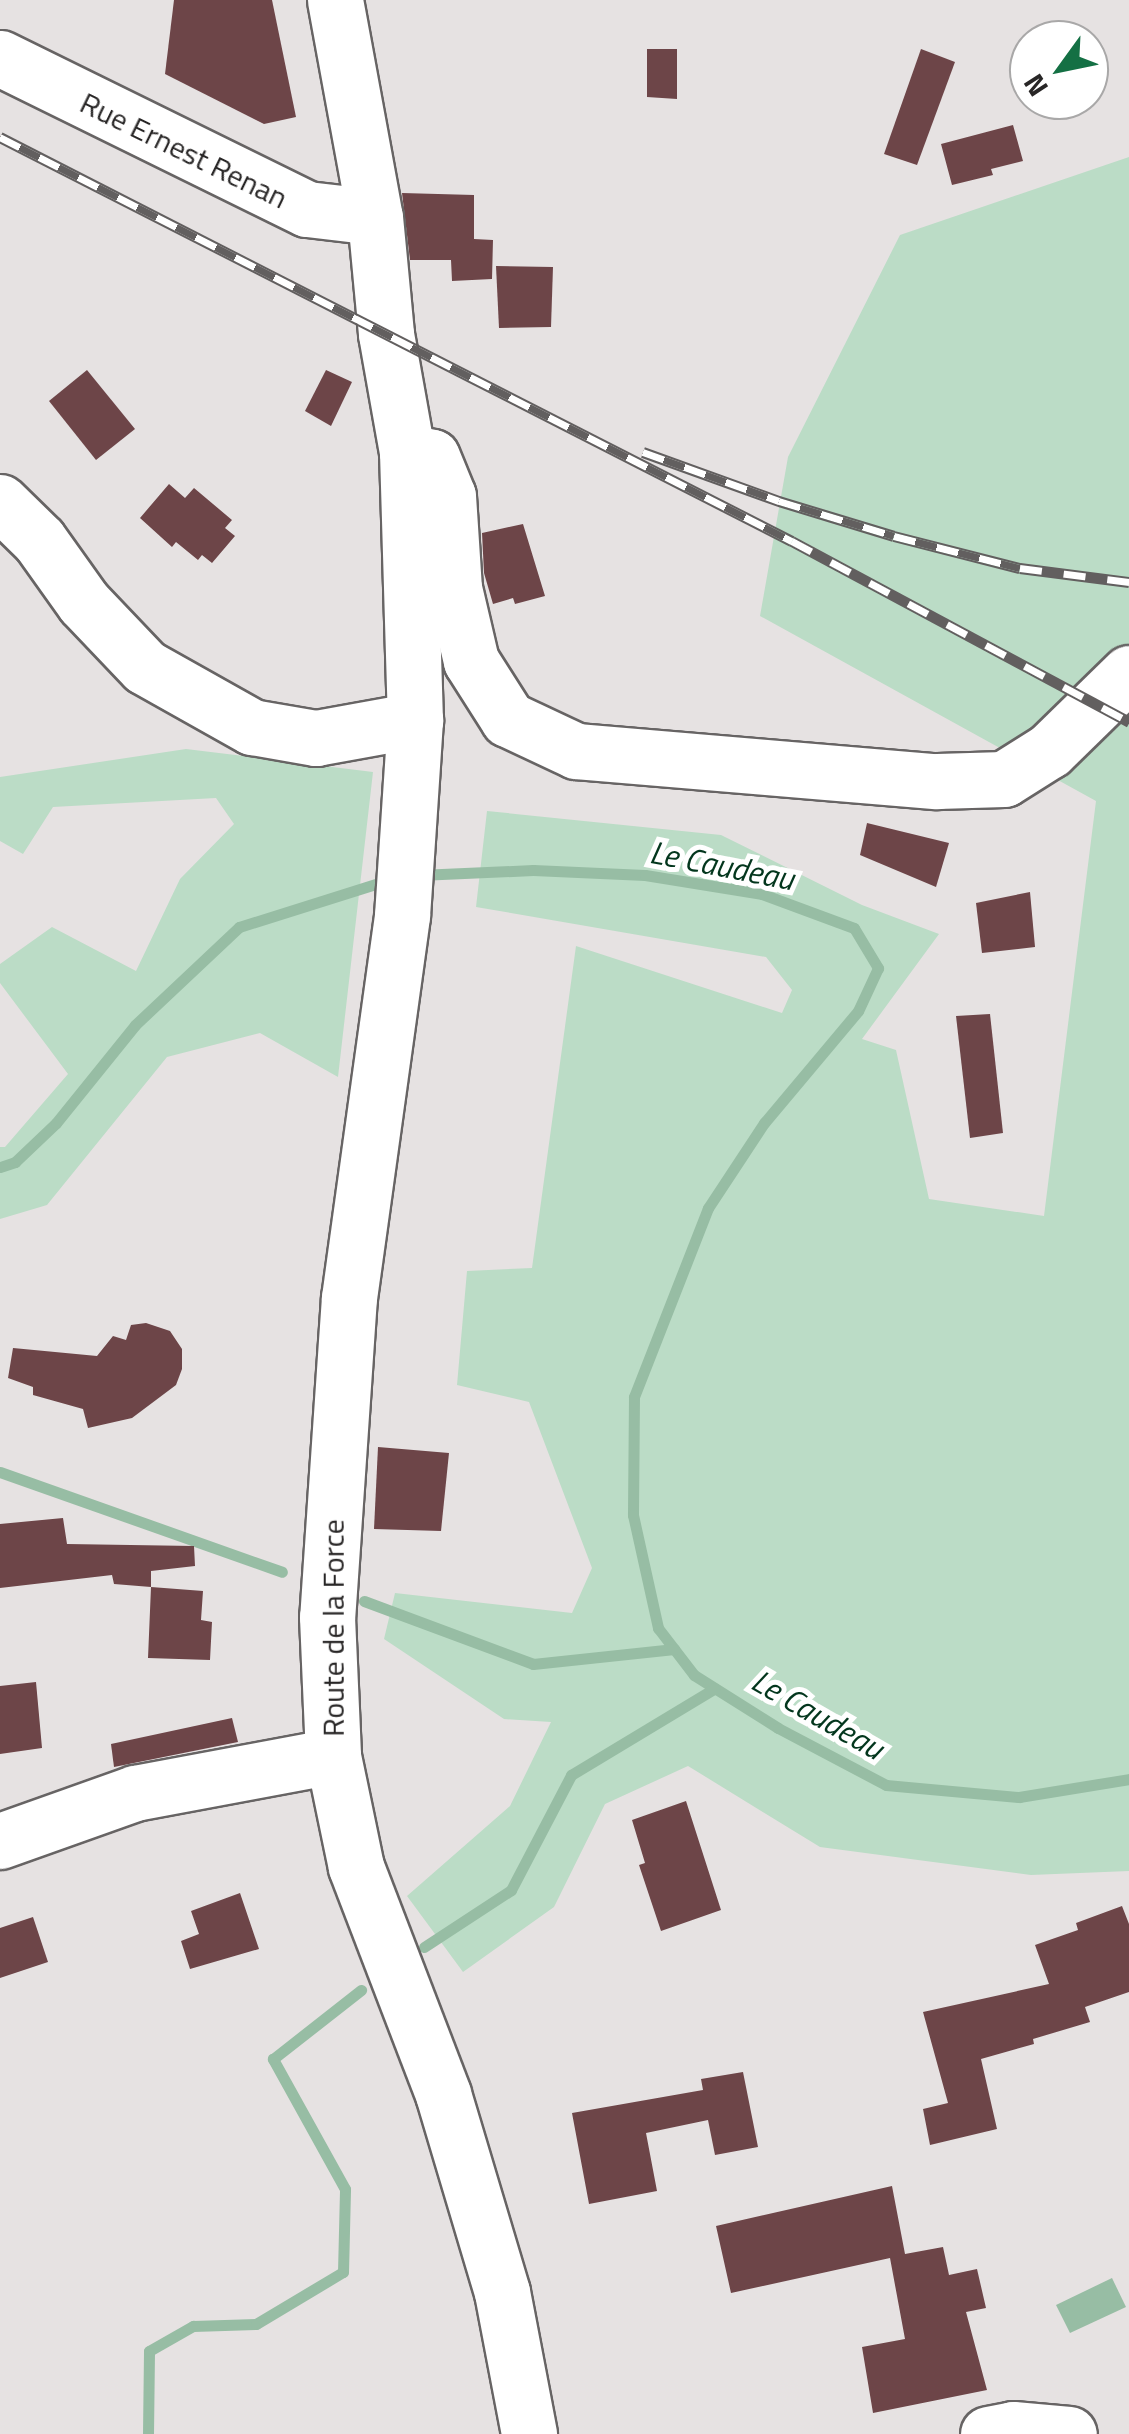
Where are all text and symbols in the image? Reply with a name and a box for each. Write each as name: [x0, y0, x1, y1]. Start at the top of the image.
north arrow: [1009, 20, 1109, 120]
text: N: [1012, 66, 1058, 105]
street label: Rue Ernest Renan: [75, 84, 293, 216]
water label: Le Caudeau: [647, 832, 797, 898]
street label: Route de la Force: [315, 1519, 351, 1737]
water label: Le Caudeau: [745, 1661, 891, 1767]

